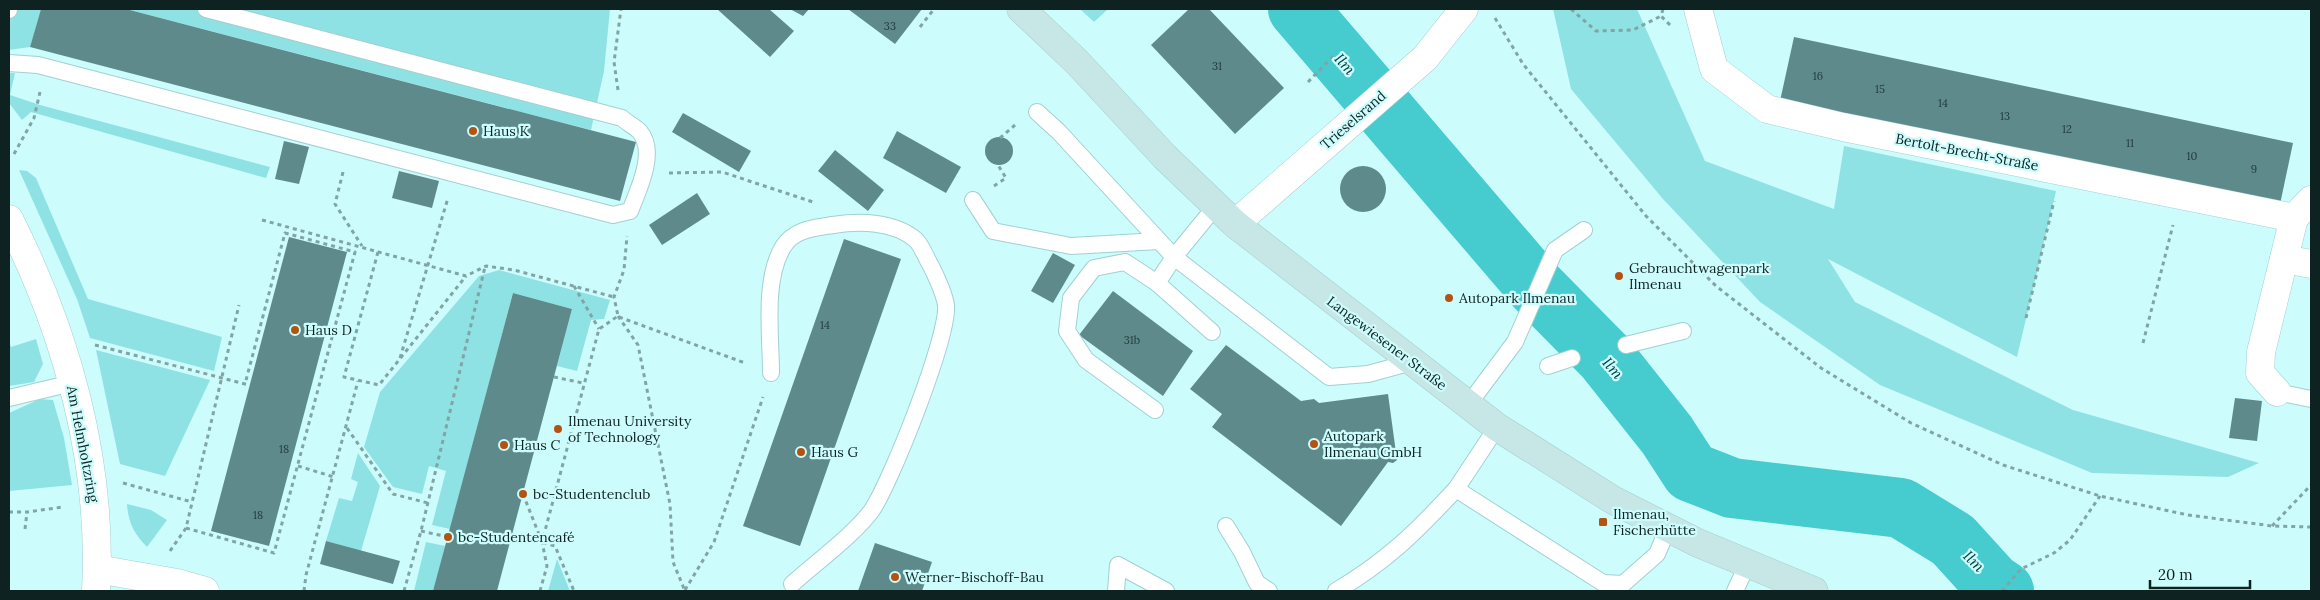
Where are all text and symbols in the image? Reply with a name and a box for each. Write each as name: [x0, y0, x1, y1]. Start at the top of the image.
house number: 33: [884, 19, 896, 33]
water label: Ilm: [1331, 49, 1359, 79]
house number: 31: [1212, 59, 1222, 73]
house number: 16: [1813, 69, 1823, 83]
house number: 15: [1875, 82, 1885, 96]
street label: Trieselsrand: [1317, 87, 1389, 153]
house number: 14: [1938, 96, 1948, 110]
house number: 13: [2000, 109, 2010, 123]
place label: Haus K: [483, 122, 529, 140]
house number: 12: [2062, 122, 2072, 136]
marker: Haus K: [467, 125, 479, 137]
street label: Bertolt-Brecht-Straße: [1894, 129, 2040, 175]
house number: 11: [2126, 136, 2134, 150]
house number: 10: [2187, 149, 2198, 163]
house number: 9: [2251, 162, 2257, 176]
place label: Gebrauchtwagenpark Ilmenau: [1629, 259, 1770, 293]
marker: Gebrauchtwagenpark Ilmenau: [1613, 270, 1625, 282]
place label: Autopark Ilmenau: [1458, 289, 1575, 307]
street label: Langewiesener Straße: [1323, 292, 1451, 394]
marker: Autopark Ilmenau: [1443, 292, 1455, 304]
house number: 14: [820, 318, 830, 332]
place label: Haus D: [305, 321, 352, 339]
marker: Haus D: [289, 324, 301, 336]
house number: 31b: [1124, 333, 1140, 347]
water label: Ilm: [1599, 353, 1627, 383]
street label: Am Helmholtzring: [63, 383, 103, 504]
place label: Ilmenau University of Technology: [568, 412, 692, 446]
marker: Ilmenau University of Technology: [552, 423, 564, 435]
place label: Autopark Ilmenau GmbH: [1323, 427, 1422, 461]
place label: Haus C: [514, 436, 560, 454]
marker: Autopark Ilmenau GmbH: [1308, 438, 1320, 450]
marker: Haus C: [498, 439, 510, 451]
house number: 18: [279, 442, 289, 456]
place label: Haus G: [811, 443, 858, 461]
marker: Haus G: [795, 446, 807, 458]
place label: bc-Studentenclub: [533, 485, 651, 503]
marker: bc-Studentenclub: [517, 488, 529, 500]
place label: Ilmenau, Fischerhütte: [1613, 505, 1696, 539]
house number: 18: [253, 508, 263, 522]
marker: Ilmenau, Fischerhütte: [1597, 516, 1609, 528]
place label: bc-Studentencafé: [458, 528, 575, 546]
marker: bc-Studentencafé: [442, 531, 454, 543]
water label: Ilm: [1959, 546, 1989, 576]
scale bar: [2150, 558, 2250, 590]
text: 20 m: [2158, 565, 2193, 584]
place label: Werner-Bischoff-Bau: [905, 568, 1044, 586]
marker: Werner-Bischoff-Bau: [889, 571, 901, 583]

